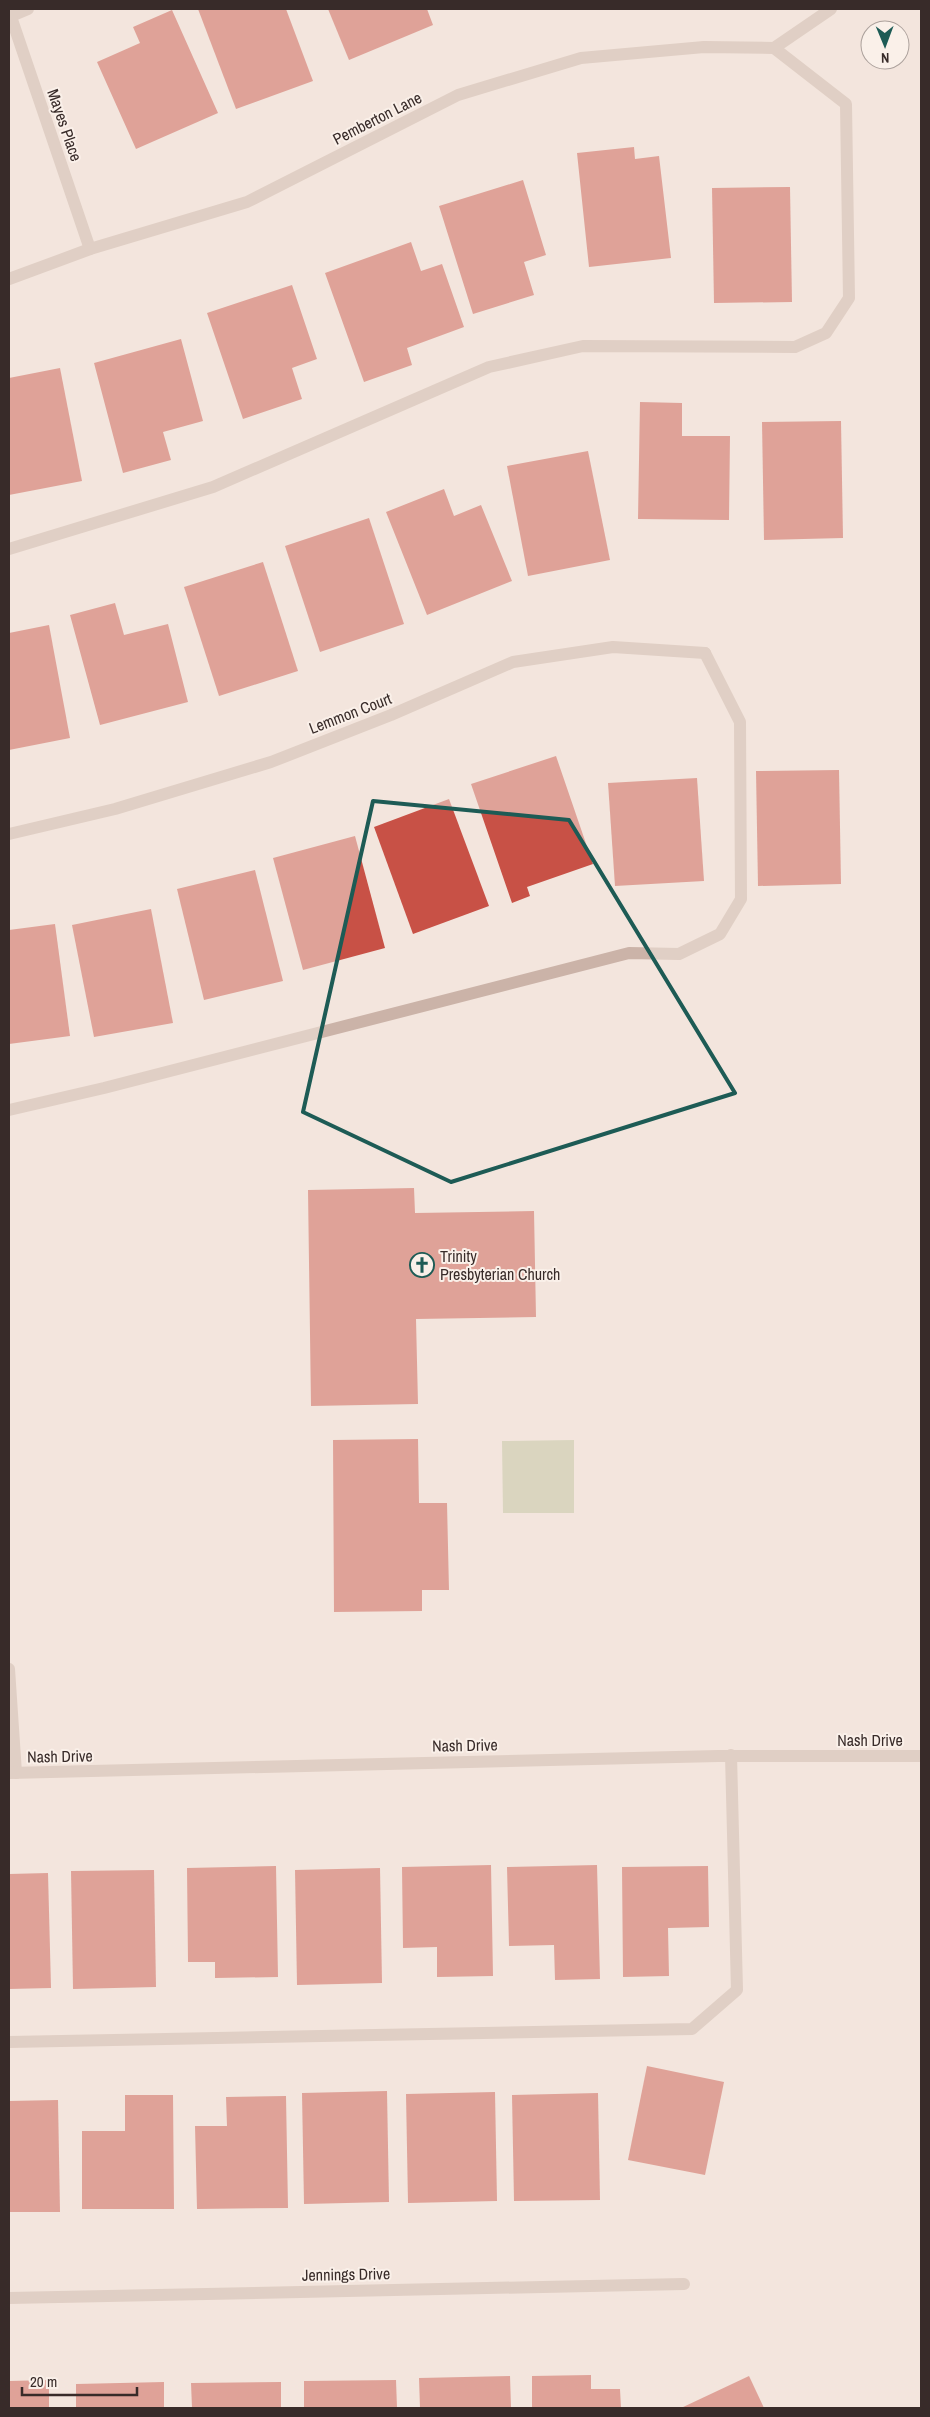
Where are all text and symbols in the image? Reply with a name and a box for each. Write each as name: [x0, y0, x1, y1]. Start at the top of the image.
north arrow: [860, 20, 910, 70]
text: N: [881, 49, 890, 67]
street label: Mayes Place: [42, 86, 88, 164]
street label: Pemberton Lane: [329, 86, 425, 150]
street label: Lemmon Court: [306, 687, 395, 739]
place label: Trinity Presbyterian Church: [440, 1245, 560, 1285]
church icon: Trinity Presbyterian Church: [409, 1252, 435, 1278]
street label: Nash Drive: [837, 1729, 903, 1751]
street label: Nash Drive: [432, 1733, 498, 1757]
street label: Nash Drive: [27, 1744, 93, 1768]
street label: Jennings Drive: [302, 2262, 390, 2286]
scale bar: [22, 2364, 138, 2396]
text: 20 m: [30, 2371, 57, 2392]

